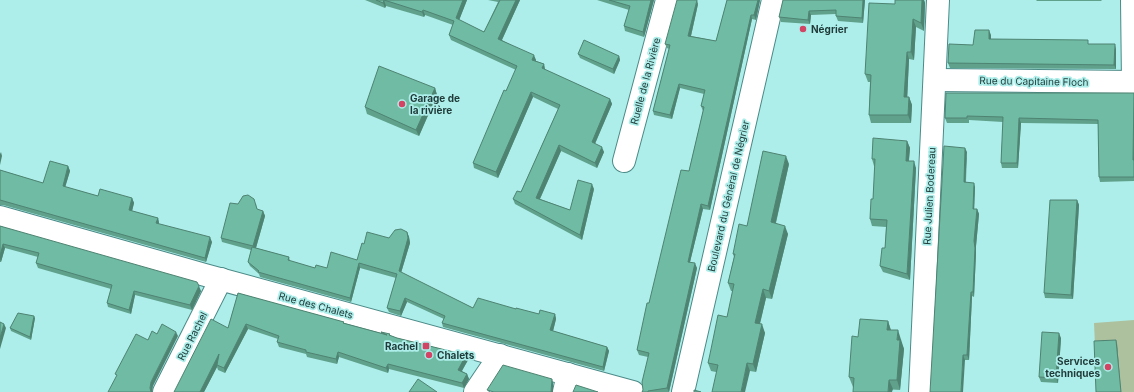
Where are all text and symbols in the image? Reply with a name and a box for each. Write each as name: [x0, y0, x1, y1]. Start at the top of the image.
place label: Négrier: [811, 23, 848, 36]
marker: Négrier: [798, 24, 808, 34]
street label: Ruelle de la Rivière: [628, 36, 662, 126]
street label: Rue du Capitaine Floch: [979, 74, 1089, 88]
place label: Garage de la rivière: [410, 92, 460, 116]
marker: Garage de la rivière: [397, 99, 407, 109]
street label: Boulevard du Général de Négrier: [705, 119, 751, 273]
street label: Rue Julien Bodereau: [920, 147, 938, 245]
street label: Rue des Chalets: [277, 289, 355, 321]
street label: Rue Rachel: [175, 310, 209, 362]
place label: Rachel: [385, 340, 418, 352]
marker: Rachel: [421, 341, 431, 351]
place label: Chalets: [437, 349, 475, 361]
marker: Chalets: [424, 350, 434, 360]
place label: Services techniques: [1045, 355, 1100, 379]
marker: Services techniques: [1103, 362, 1113, 372]

